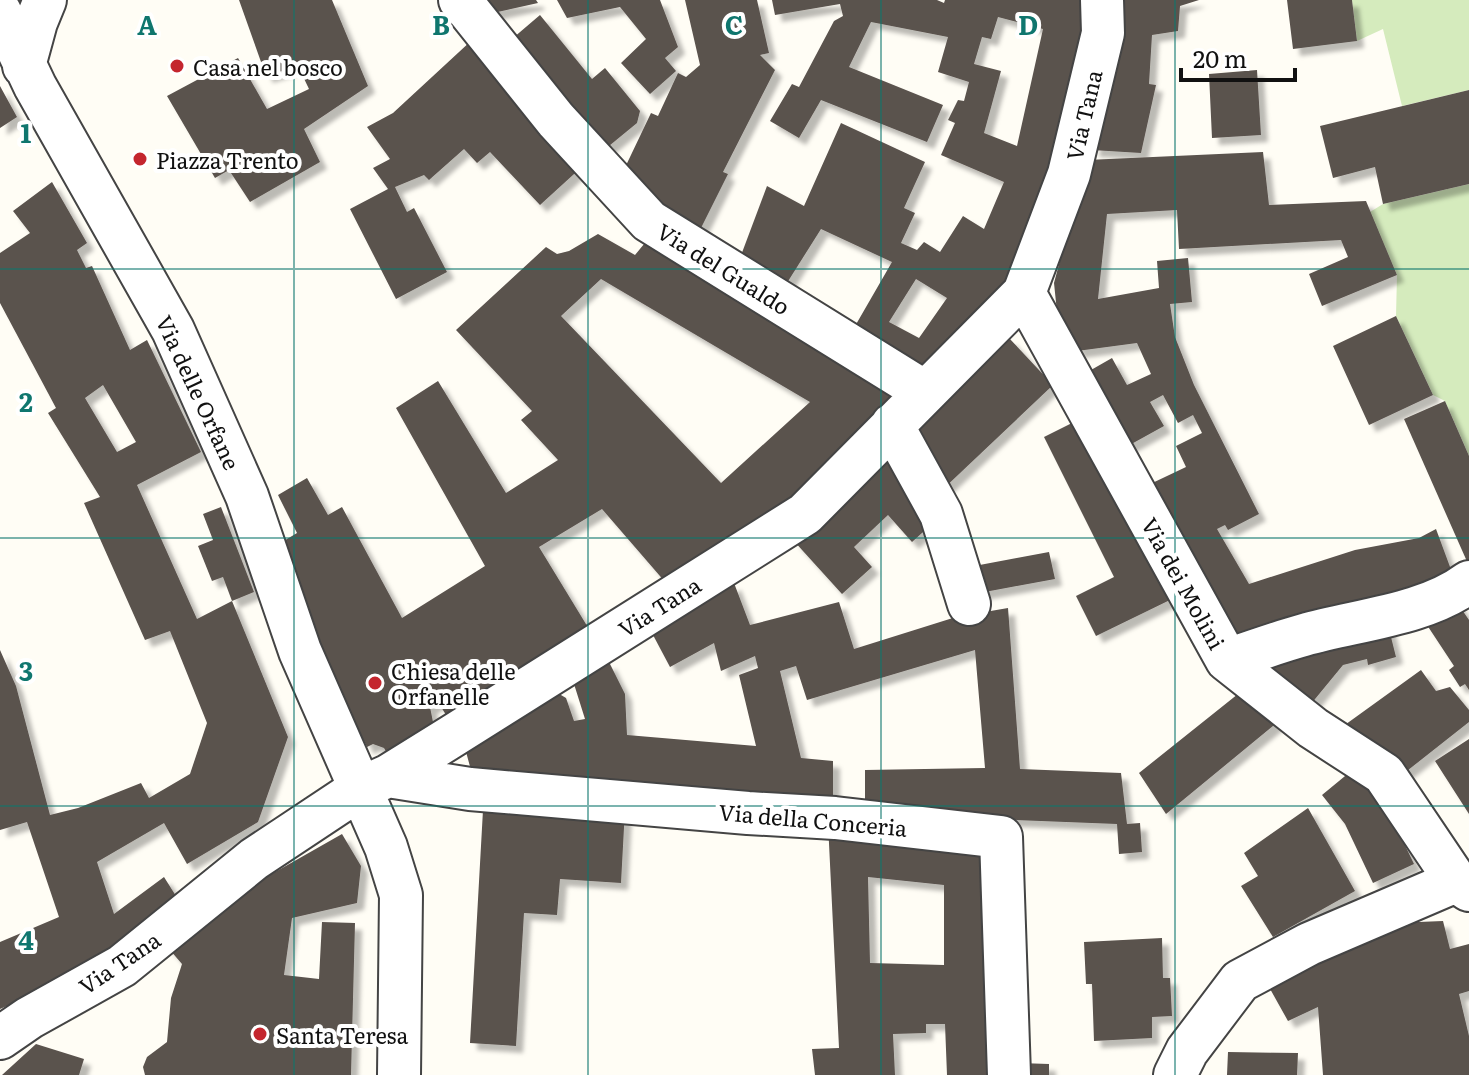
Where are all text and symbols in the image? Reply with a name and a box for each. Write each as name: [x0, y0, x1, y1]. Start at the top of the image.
text: A: [137, 4, 157, 43]
text: B: [432, 4, 450, 43]
text: C: [725, 4, 743, 43]
text: D: [1018, 4, 1038, 43]
scale bar: [1181, 32, 1295, 82]
text: 20 m: [1193, 40, 1247, 75]
place label: Casa nel bosco: [193, 50, 343, 83]
marker: Casa nel bosco: [168, 57, 186, 75]
street label: Via Tana: [1057, 66, 1109, 164]
text: 1: [21, 112, 32, 151]
place label: Piazza Trento: [156, 143, 299, 176]
marker: Piazza Trento: [131, 150, 149, 168]
street label: Via del Gualdo: [651, 214, 797, 322]
street label: Via delle Orfane: [149, 309, 249, 475]
text: 2: [19, 381, 33, 420]
street label: Via dei Molini: [1134, 511, 1234, 655]
street label: Via Tana: [611, 567, 707, 644]
text: 3: [19, 650, 33, 689]
place label: Chiesa delle Orfanelle: [391, 654, 516, 712]
marker: Chiesa delle Orfanelle: [366, 674, 384, 692]
street label: Via della Conceria: [717, 794, 909, 844]
text: 4: [18, 919, 34, 958]
street label: Via Tana: [72, 922, 167, 1001]
place label: Santa Teresa: [276, 1018, 409, 1051]
marker: Santa Teresa: [251, 1025, 269, 1043]

